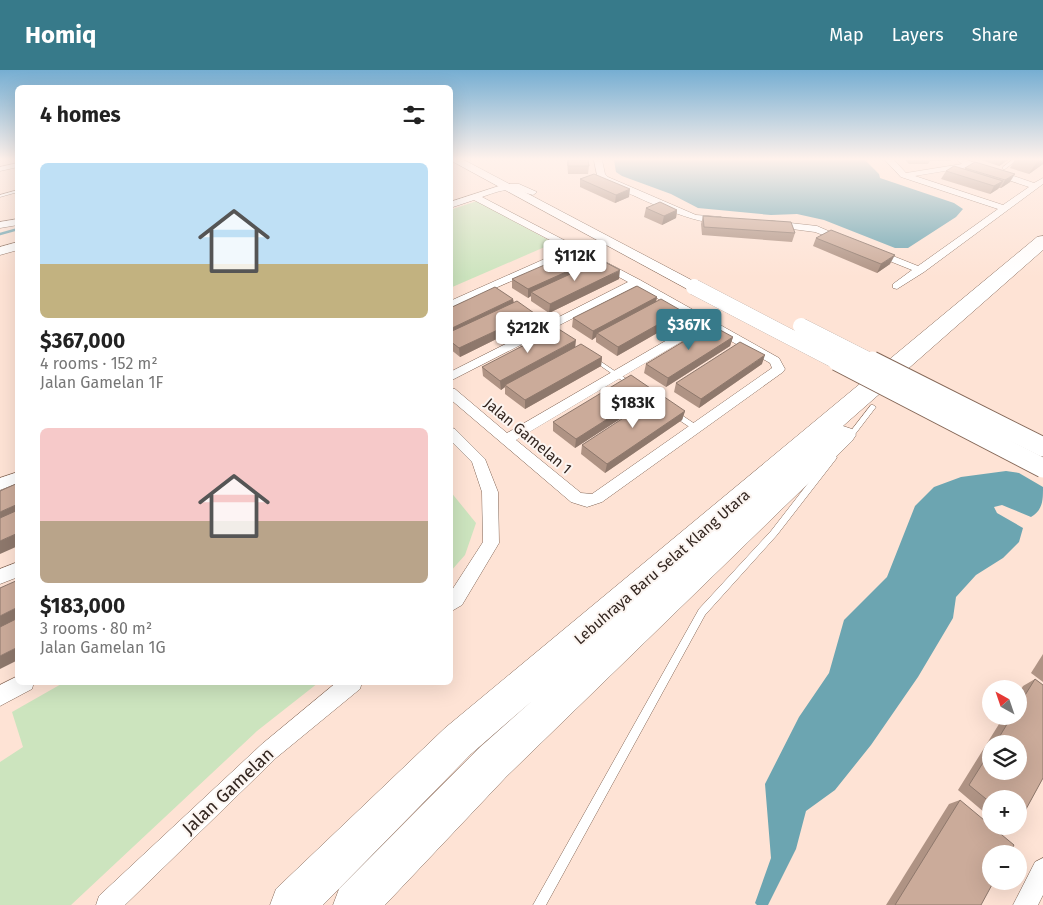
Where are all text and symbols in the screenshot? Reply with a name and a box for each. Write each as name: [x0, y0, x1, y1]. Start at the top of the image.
text: Homiq: [25, 21, 96, 49]
text: Map: [829, 24, 864, 46]
text: Layers: [892, 24, 944, 46]
text: Share: [972, 24, 1018, 46]
icon: filters: [400, 101, 428, 129]
text: 4 homes: [40, 102, 121, 128]
icon: home: [189, 196, 279, 286]
pin: $112K: [540, 240, 610, 282]
text: $112K: [554, 246, 596, 265]
pin: $367K: [654, 308, 724, 351]
pin: $212K: [493, 312, 563, 354]
text: $367K: [667, 315, 711, 334]
text: $212K: [507, 318, 549, 337]
text: $367,000: [40, 328, 125, 354]
text: 4 rooms · 152 m²: [40, 354, 158, 373]
text: Jalan Gamelan 1F: [40, 373, 163, 392]
pin: $183K: [598, 386, 668, 429]
text: $183K: [611, 393, 655, 412]
street label: Jalan Gamelan 1: [481, 394, 575, 478]
icon: home: [189, 461, 279, 551]
street label: Lebuhraya Baru Selat Klang Utara: [570, 486, 754, 648]
text: $183,000: [40, 593, 125, 619]
text: 3 rooms · 80 m²: [40, 619, 152, 638]
text: Jalan Gamelan 1G: [40, 638, 166, 657]
north arrow: [982, 680, 1028, 725]
map controls: [982, 680, 1027, 890]
button: layers: [982, 735, 1027, 780]
street label: Jalan Gamelan: [178, 743, 278, 839]
button: +: [982, 790, 1027, 835]
button: −: [982, 845, 1027, 890]

